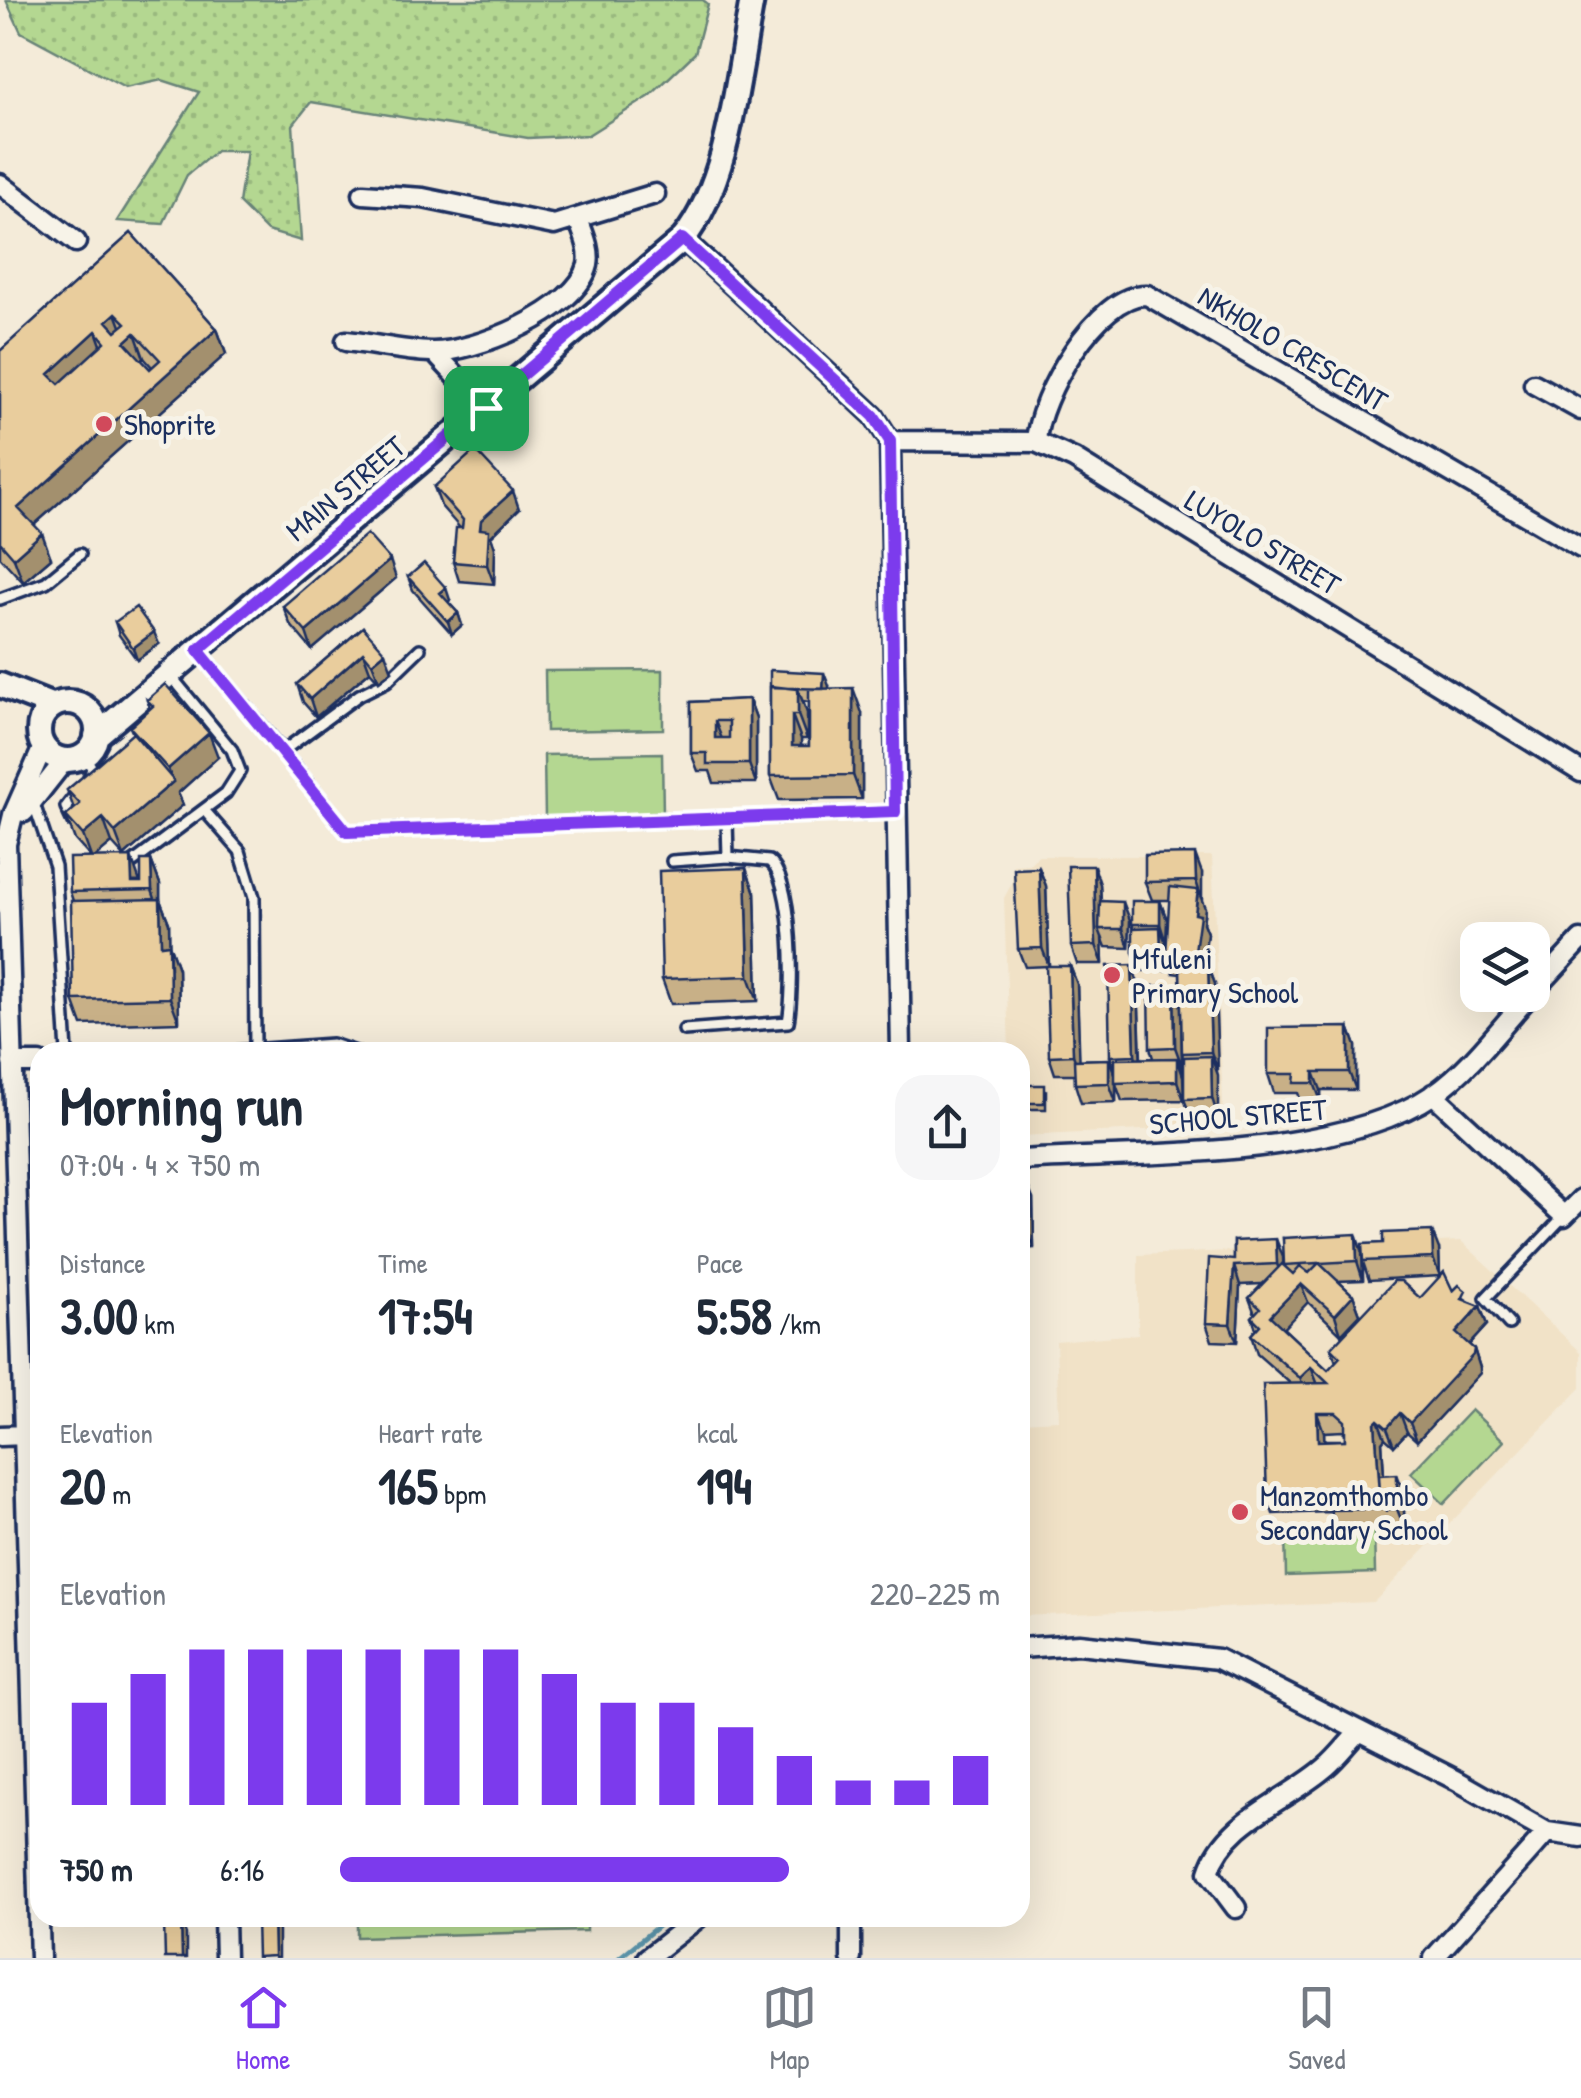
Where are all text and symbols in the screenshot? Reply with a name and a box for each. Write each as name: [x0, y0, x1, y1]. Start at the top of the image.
street label: NKHOLO CRESCENT: [1191, 276, 1396, 421]
pin: [444, 366, 529, 451]
icon: arrive: [459, 381, 514, 436]
place label: Shoprite: [124, 404, 216, 444]
marker: Shoprite: [93, 413, 115, 435]
street label: MAIN STREET: [277, 426, 414, 550]
street label: LUYOLO STREET: [1178, 480, 1349, 605]
map controls: [1460, 922, 1550, 1012]
button: layers: [1460, 922, 1550, 1012]
place label: Mfuleni Primary School: [1132, 938, 1298, 1012]
marker: Mfuleni Primary School: [1101, 964, 1123, 986]
text: Morning run: [60, 1068, 303, 1142]
button: share: [895, 1075, 1000, 1180]
street label: SCHOOL STREET: [1148, 1088, 1329, 1144]
text: 07:04 · 4 × 750 m: [60, 1143, 260, 1186]
text: Distance: [60, 1244, 146, 1282]
text: Time: [378, 1244, 428, 1282]
text: Pace: [697, 1244, 743, 1282]
text: 3.00: [60, 1282, 138, 1350]
text: 17:54: [378, 1282, 473, 1350]
text: 5:58: [697, 1282, 772, 1350]
text: km: [138, 1305, 175, 1343]
text: /km: [772, 1305, 821, 1343]
text: Elevation: [60, 1414, 153, 1452]
text: Heart rate: [378, 1414, 483, 1452]
text: kcal: [697, 1414, 738, 1452]
text: 20: [60, 1452, 106, 1520]
text: 165: [378, 1452, 438, 1520]
text: 194: [697, 1452, 752, 1520]
text: m: [106, 1475, 131, 1513]
text: bpm: [438, 1475, 487, 1513]
place label: Manzomthombo Secondary School: [1260, 1475, 1448, 1549]
marker: Manzomthombo Secondary School: [1229, 1501, 1251, 1523]
text: Elevation: [60, 1572, 166, 1615]
text: 220–225 m: [870, 1572, 1000, 1615]
text: 750 m: [60, 1848, 133, 1891]
text: 6:16: [220, 1848, 265, 1891]
tab: Home: [236, 1980, 291, 2078]
tab: Map: [762, 1980, 817, 2078]
tab: Saved: [1288, 1980, 1345, 2078]

